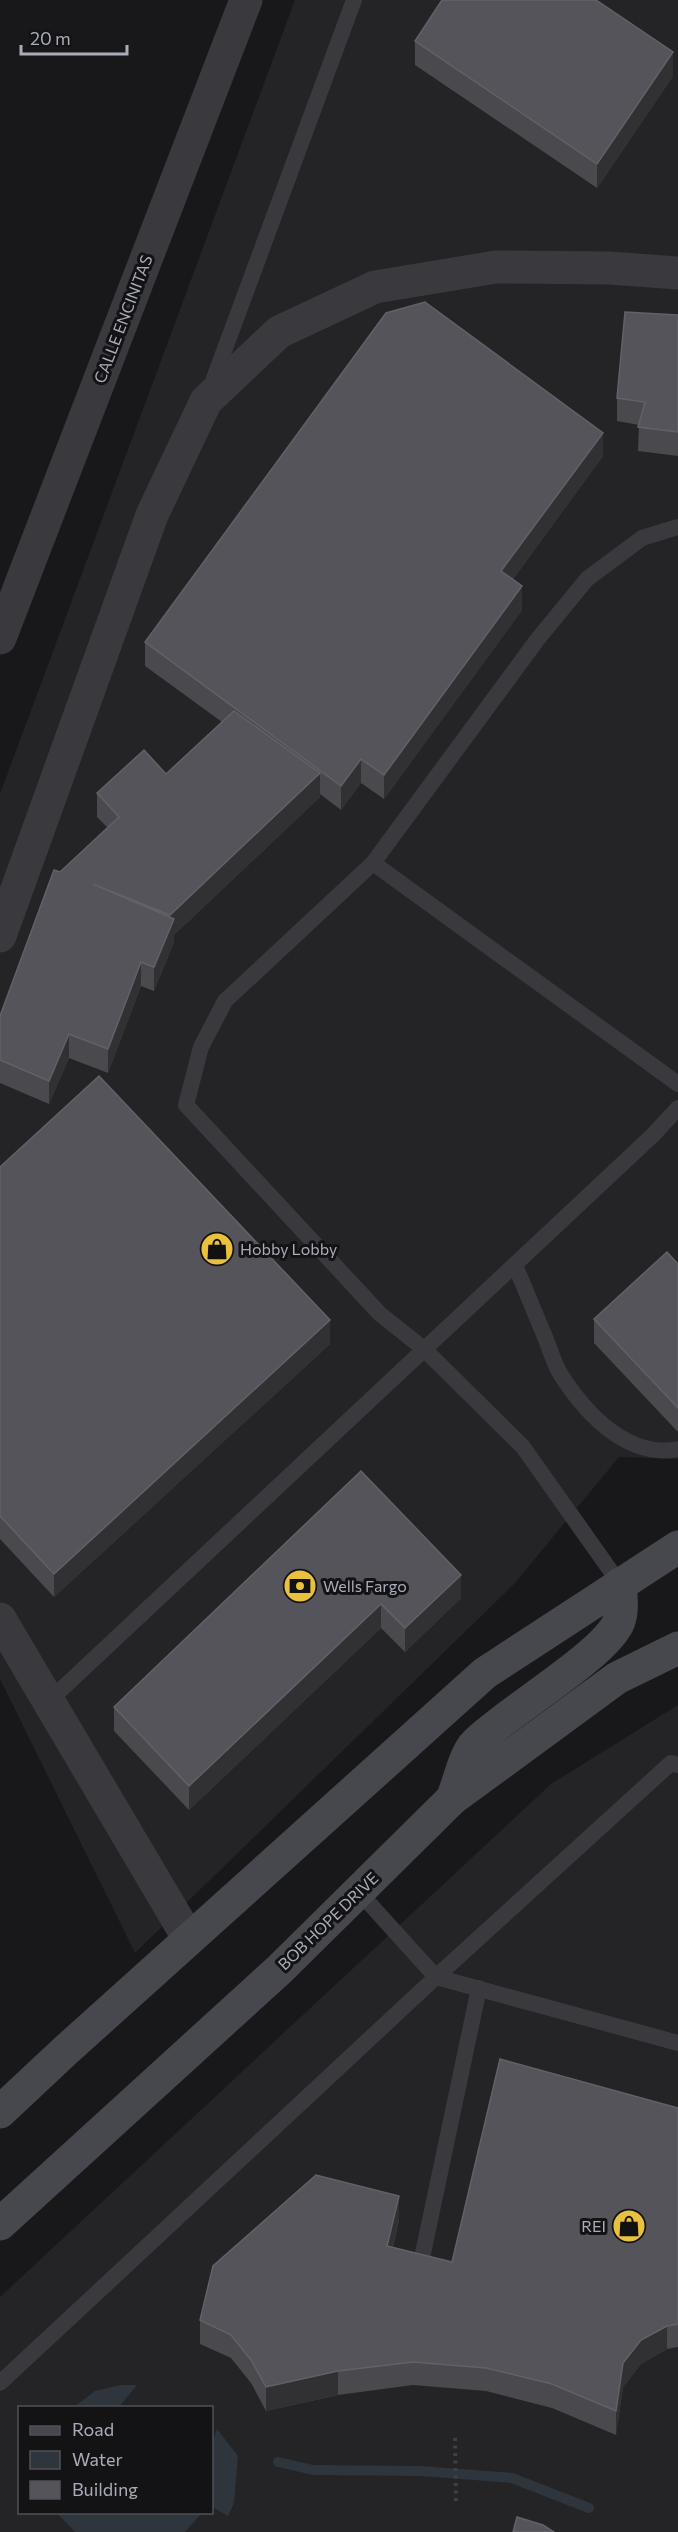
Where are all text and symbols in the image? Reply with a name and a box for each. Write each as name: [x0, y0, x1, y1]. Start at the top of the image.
scale bar: [21, 18, 128, 56]
text: 20 m: [30, 27, 71, 49]
street label: CALLE ENCINITAS: [89, 252, 156, 386]
shop icon: Hobby Lobby: [199, 1231, 235, 1267]
place label: Hobby Lobby: [240, 1239, 337, 1258]
bank icon: Wells Fargo: [282, 1568, 318, 1604]
place label: Wells Fargo: [323, 1576, 407, 1595]
street label: BOB HOPE DRIVE: [274, 1868, 382, 1973]
shop icon: REI: [611, 2208, 647, 2244]
place label: REI: [581, 2216, 606, 2235]
legend: [18, 2406, 213, 2514]
text: Road: [72, 2418, 114, 2440]
text: Water: [72, 2448, 123, 2470]
text: Building: [72, 2478, 138, 2500]

